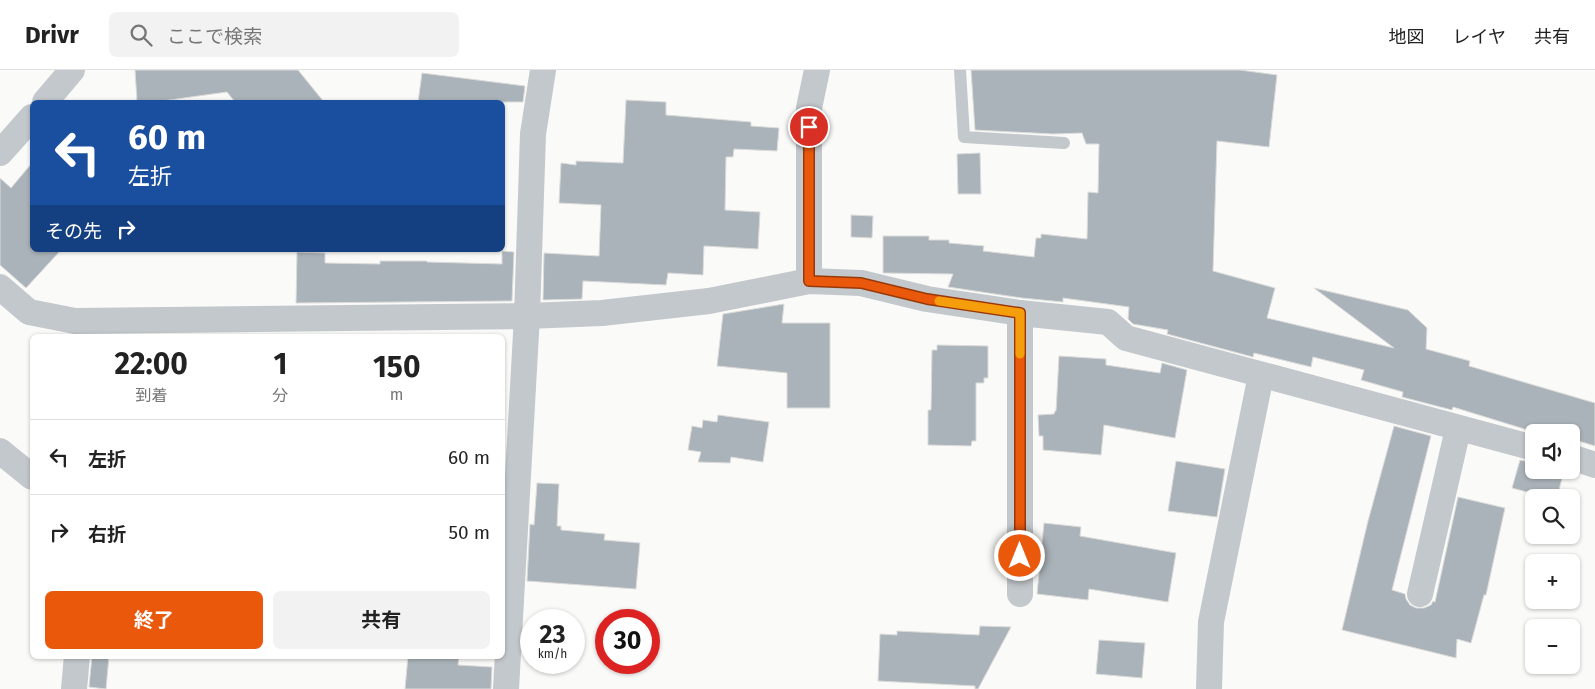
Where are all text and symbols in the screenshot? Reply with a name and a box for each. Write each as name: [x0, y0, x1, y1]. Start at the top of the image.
search box: [109, 12, 459, 57]
text: Drivr: [25, 21, 79, 49]
icon: search: [127, 21, 155, 49]
text: ここで検索: [167, 25, 262, 48]
text: 地図: [1389, 26, 1425, 48]
text: レイヤ: [1453, 26, 1506, 48]
text: 共有: [1534, 26, 1570, 48]
pin: [788, 106, 830, 148]
icon: arrive: [795, 113, 823, 141]
text: 60 m: [128, 116, 206, 158]
icon: left: [45, 120, 110, 185]
text: 左折: [128, 163, 172, 190]
icon: right: [112, 215, 140, 243]
text: その先: [45, 220, 102, 243]
text: 22:00: [115, 346, 188, 382]
text: 1: [273, 346, 287, 382]
text: 150: [373, 349, 420, 385]
text: m: [390, 385, 404, 404]
text: 到着: [135, 386, 167, 405]
text: 分: [272, 386, 288, 405]
map controls: [1525, 424, 1580, 674]
button: sound: [1525, 424, 1580, 479]
icon: left: [45, 443, 73, 471]
text: 60 m: [448, 446, 490, 469]
text: 左折: [88, 448, 126, 471]
button: search: [1525, 489, 1580, 544]
icon: right: [45, 518, 73, 546]
text: 50 m: [449, 521, 490, 544]
text: 右折: [88, 523, 126, 546]
position arrow: [993, 529, 1045, 581]
button: +: [1525, 554, 1580, 609]
button: 終了: [45, 591, 263, 649]
button: 共有: [273, 591, 490, 649]
speed limit sign: 30: [595, 609, 660, 674]
button: −: [1525, 619, 1580, 674]
text: 23: [540, 620, 565, 650]
text: km/h: [538, 647, 567, 661]

